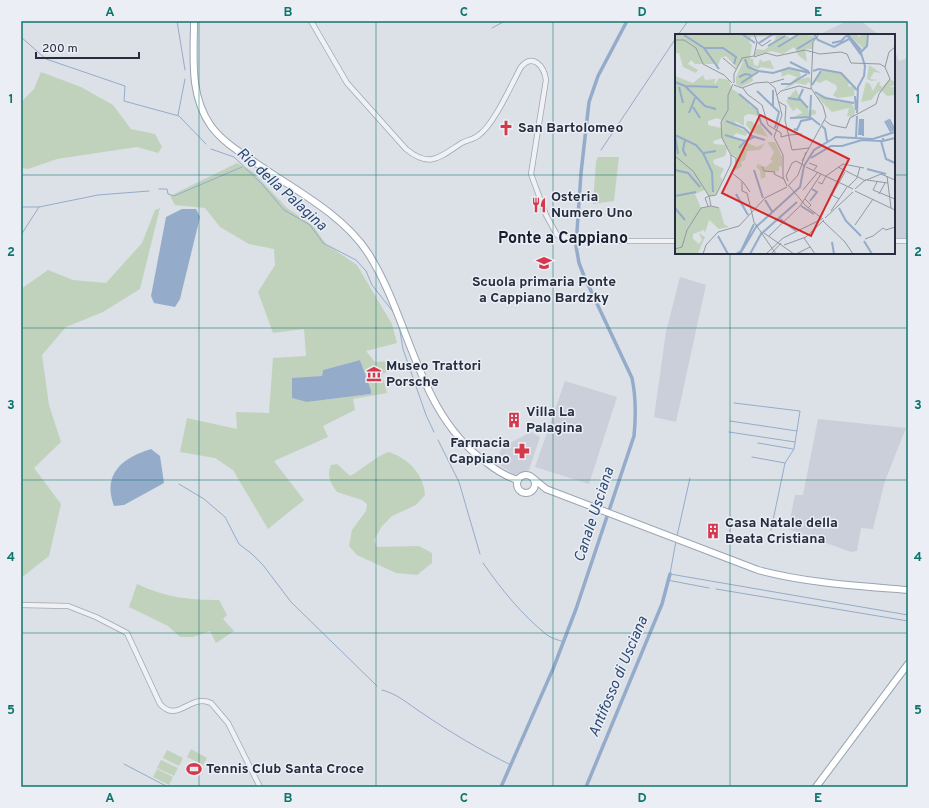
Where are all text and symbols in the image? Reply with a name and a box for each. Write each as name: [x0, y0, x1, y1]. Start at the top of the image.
text: A: [105, 5, 115, 21]
text: B: [284, 5, 293, 21]
text: C: [460, 5, 468, 21]
text: D: [637, 5, 647, 21]
text: E: [814, 5, 822, 21]
scale bar: [36, 34, 139, 60]
inset map: [675, 34, 895, 254]
text: 200 m: [42, 41, 78, 57]
text: 1: [8, 92, 14, 108]
text: 1: [915, 92, 921, 108]
church icon: San Bartolomeo: [497, 119, 515, 137]
place label: San Bartolomeo: [518, 120, 623, 137]
water label: Rio della Palagina: [232, 144, 330, 236]
place label: Osteria Numero Uno: [551, 189, 633, 222]
restaurant icon: Osteria Numero Uno: [530, 196, 548, 214]
district label: Ponte a Cappiano: [498, 229, 628, 249]
text: 2: [7, 245, 15, 261]
text: 2: [914, 245, 922, 261]
school or university icon: Scuola primaria Ponte a Cappiano Bardzky: [535, 254, 553, 272]
place label: Scuola primaria Ponte a Cappiano Bardzky: [472, 274, 616, 307]
place label: Museo Trattori Porsche: [386, 358, 481, 391]
museum icon: Museo Trattori Porsche: [365, 365, 383, 383]
text: 3: [7, 398, 15, 414]
text: 3: [914, 398, 922, 414]
place label: Villa La Palagina: [526, 404, 583, 437]
building icon: Villa La Palagina: [505, 411, 523, 429]
place label: Farmacia Cappiano: [449, 435, 510, 468]
pharmacy icon: Farmacia Cappiano: [513, 442, 531, 460]
water label: Canale Usciana: [571, 465, 619, 565]
place label: Casa Natale della Beata Cristiana: [725, 515, 838, 548]
building icon: Casa Natale della Beata Cristiana: [704, 522, 722, 540]
text: 4: [7, 550, 15, 566]
text: 4: [914, 550, 922, 566]
water label: Antifosso di Usciana: [585, 613, 653, 740]
text: 5: [7, 703, 15, 719]
text: 5: [914, 703, 922, 719]
sports icon: Tennis Club Santa Croce: [185, 760, 203, 778]
place label: Tennis Club Santa Croce: [206, 761, 364, 778]
text: A: [105, 791, 115, 807]
text: B: [284, 791, 293, 807]
text: C: [460, 791, 468, 807]
text: D: [637, 791, 647, 807]
text: E: [814, 791, 822, 807]

